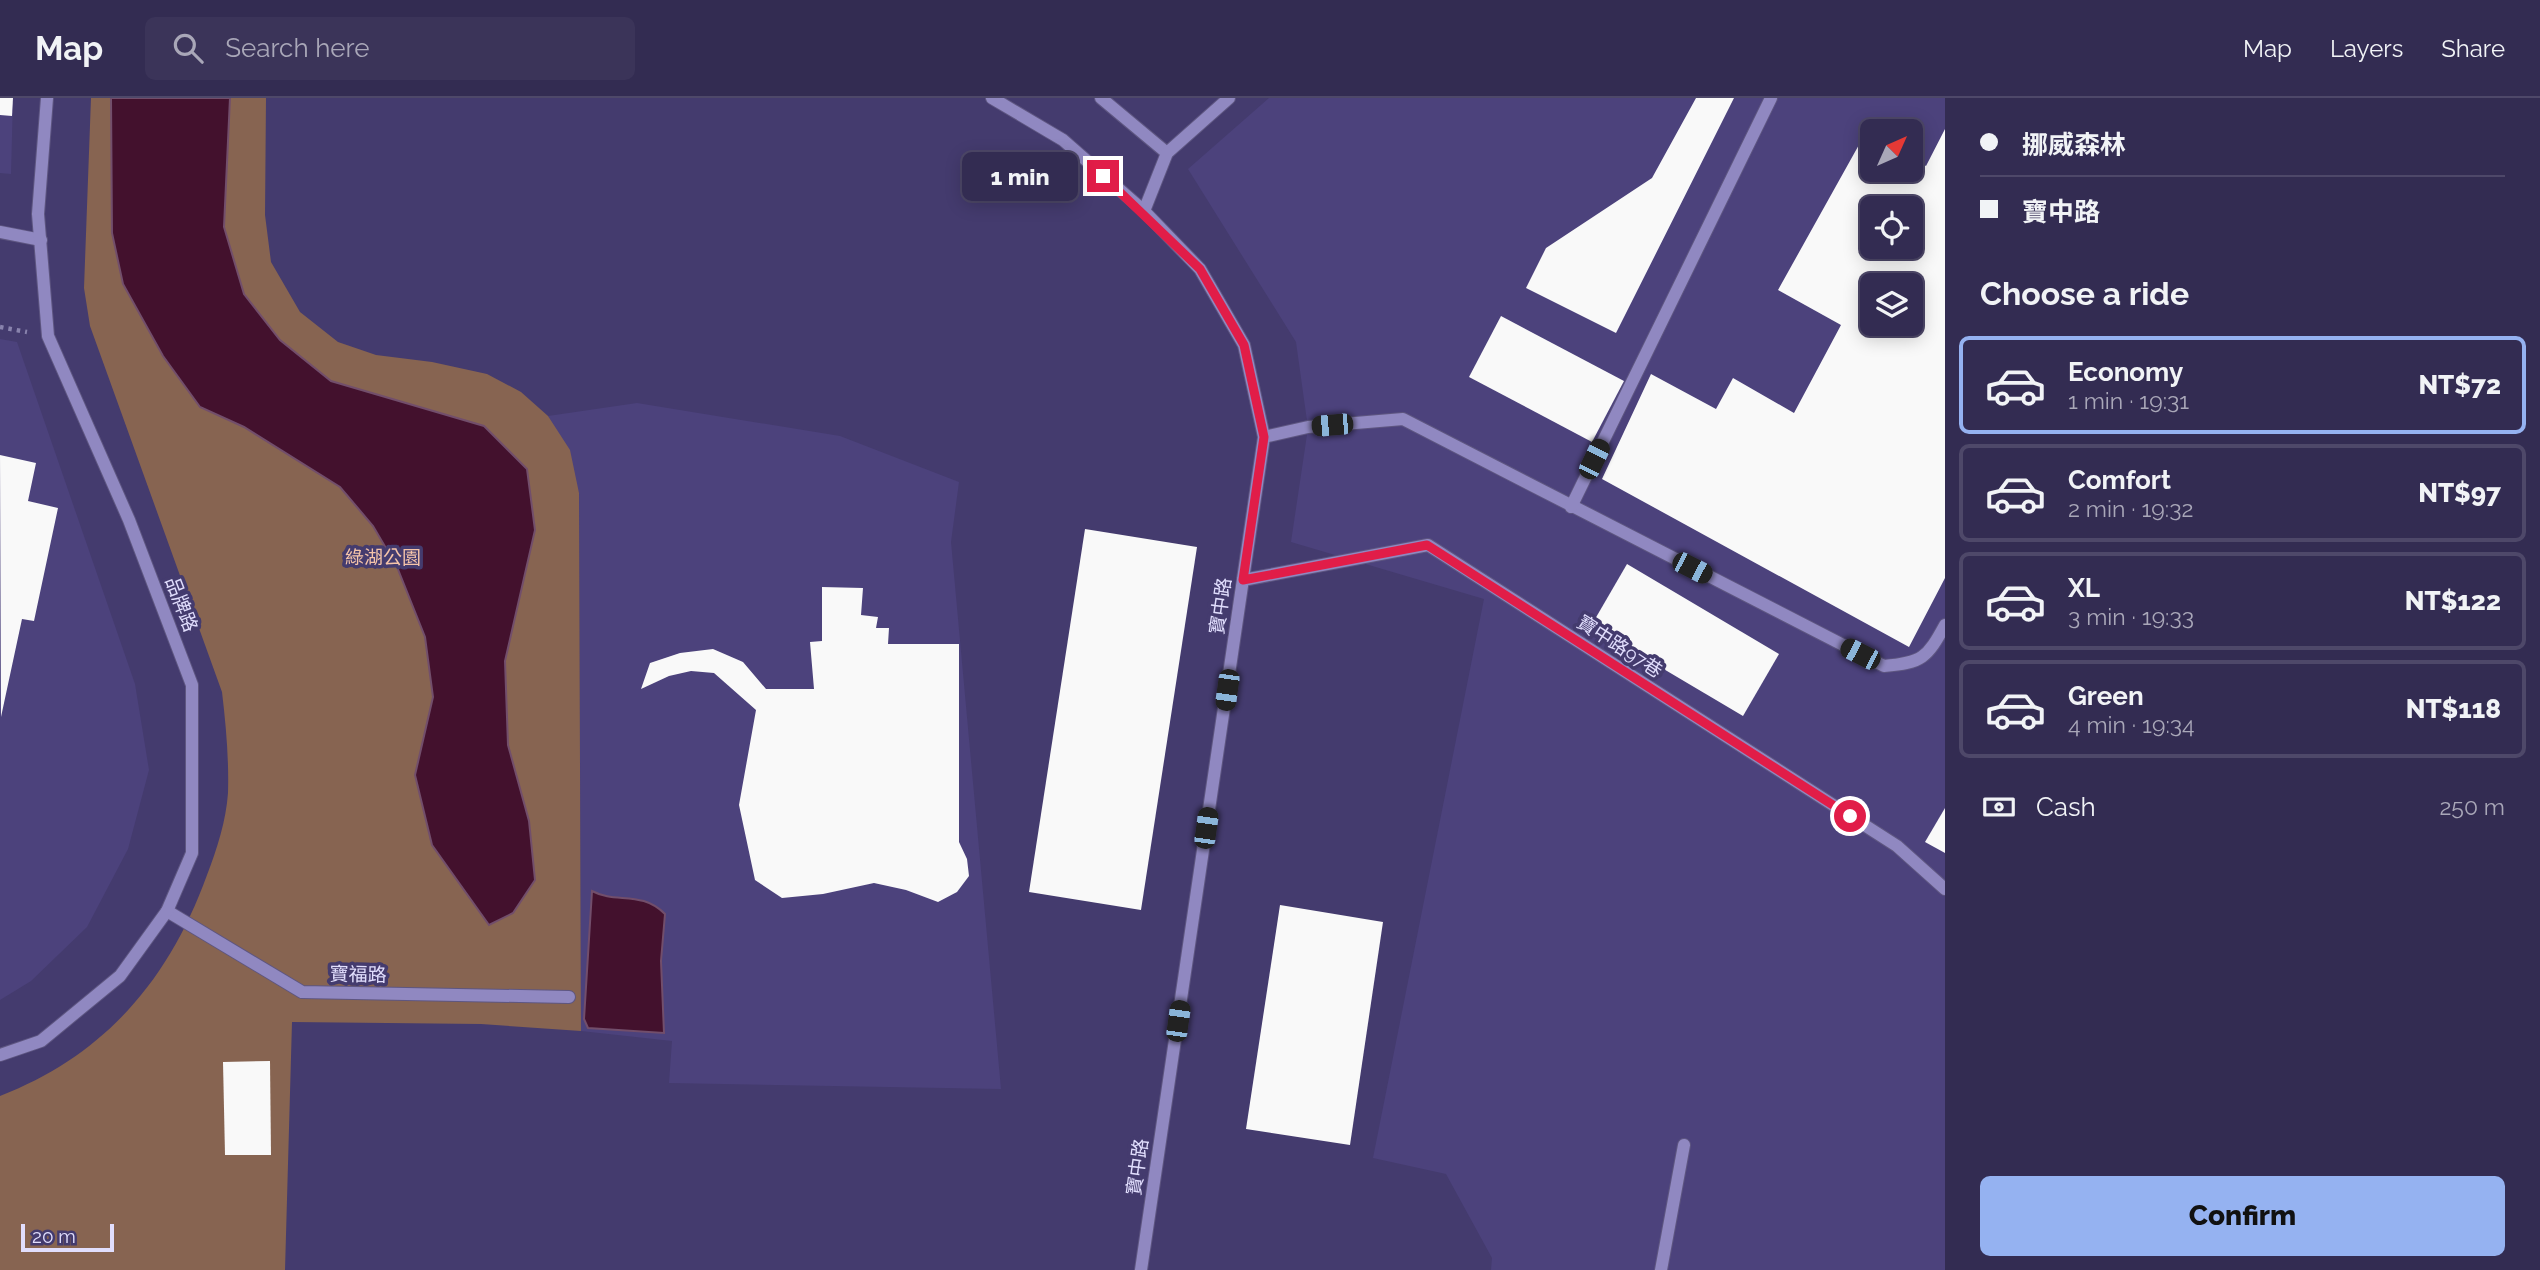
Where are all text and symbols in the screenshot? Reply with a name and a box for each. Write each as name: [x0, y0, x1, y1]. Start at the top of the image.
search box: [145, 17, 635, 80]
text: Map: [35, 29, 103, 68]
icon: search: [169, 29, 207, 67]
text: Search here: [225, 33, 370, 63]
text: Map: [2243, 34, 2292, 63]
text: Layers: [2330, 34, 2403, 63]
text: Share: [2441, 34, 2505, 63]
north arrow: [1860, 119, 1923, 182]
map controls: [1860, 119, 1923, 336]
text: 挪威森林: [2022, 130, 2126, 160]
callout: 1 min: [963, 152, 1078, 200]
route end: [1087, 160, 1119, 192]
text: 1 min: [990, 163, 1050, 190]
button: locate: [1860, 196, 1923, 259]
text: 寶中路: [2022, 197, 2100, 227]
button: layers: [1860, 273, 1923, 336]
text: Choose a ride: [1980, 275, 2189, 312]
icon: car: [1984, 354, 2047, 417]
text: Economy: [2068, 357, 2183, 387]
text: NT$72: [2418, 370, 2501, 400]
text: 1 min · 19:31: [2068, 387, 2189, 414]
car: [1311, 413, 1354, 437]
car: [1576, 436, 1613, 482]
icon: car: [1984, 462, 2047, 525]
text: Comfort: [2068, 465, 2171, 495]
text: NT$97: [2418, 478, 2501, 508]
text: 2 min · 19:32: [2068, 495, 2193, 522]
park label: 綠湖公園: [345, 546, 421, 568]
car: [1669, 549, 1716, 587]
icon: car: [1984, 570, 2047, 633]
street label: 品牌路: [162, 573, 202, 635]
text: XL: [2068, 573, 2100, 603]
street label: 寶中路: [1205, 576, 1235, 636]
text: NT$122: [2405, 586, 2501, 616]
text: 3 min · 19:33: [2068, 603, 2194, 630]
street label: 寶中路97巷: [1573, 610, 1667, 682]
car: [1837, 635, 1884, 673]
car: [1214, 668, 1241, 712]
icon: car: [1984, 678, 2047, 741]
text: Green: [2068, 681, 2144, 711]
text: NT$118: [2406, 694, 2501, 724]
text: 4 min · 19:34: [2068, 711, 2195, 738]
icon: cash: [1980, 788, 2018, 826]
text: Cash: [2036, 792, 2096, 822]
text: 250 m: [2439, 793, 2505, 820]
route start: [1834, 800, 1866, 832]
car: [1193, 806, 1220, 850]
street label: 寶福路: [329, 963, 387, 985]
car: [1165, 999, 1192, 1043]
street label: 寶中路: [1122, 1137, 1152, 1197]
button: Confirm: [1980, 1176, 2505, 1256]
scale bar: [21, 1221, 114, 1253]
text: 20 m: [32, 1225, 76, 1247]

